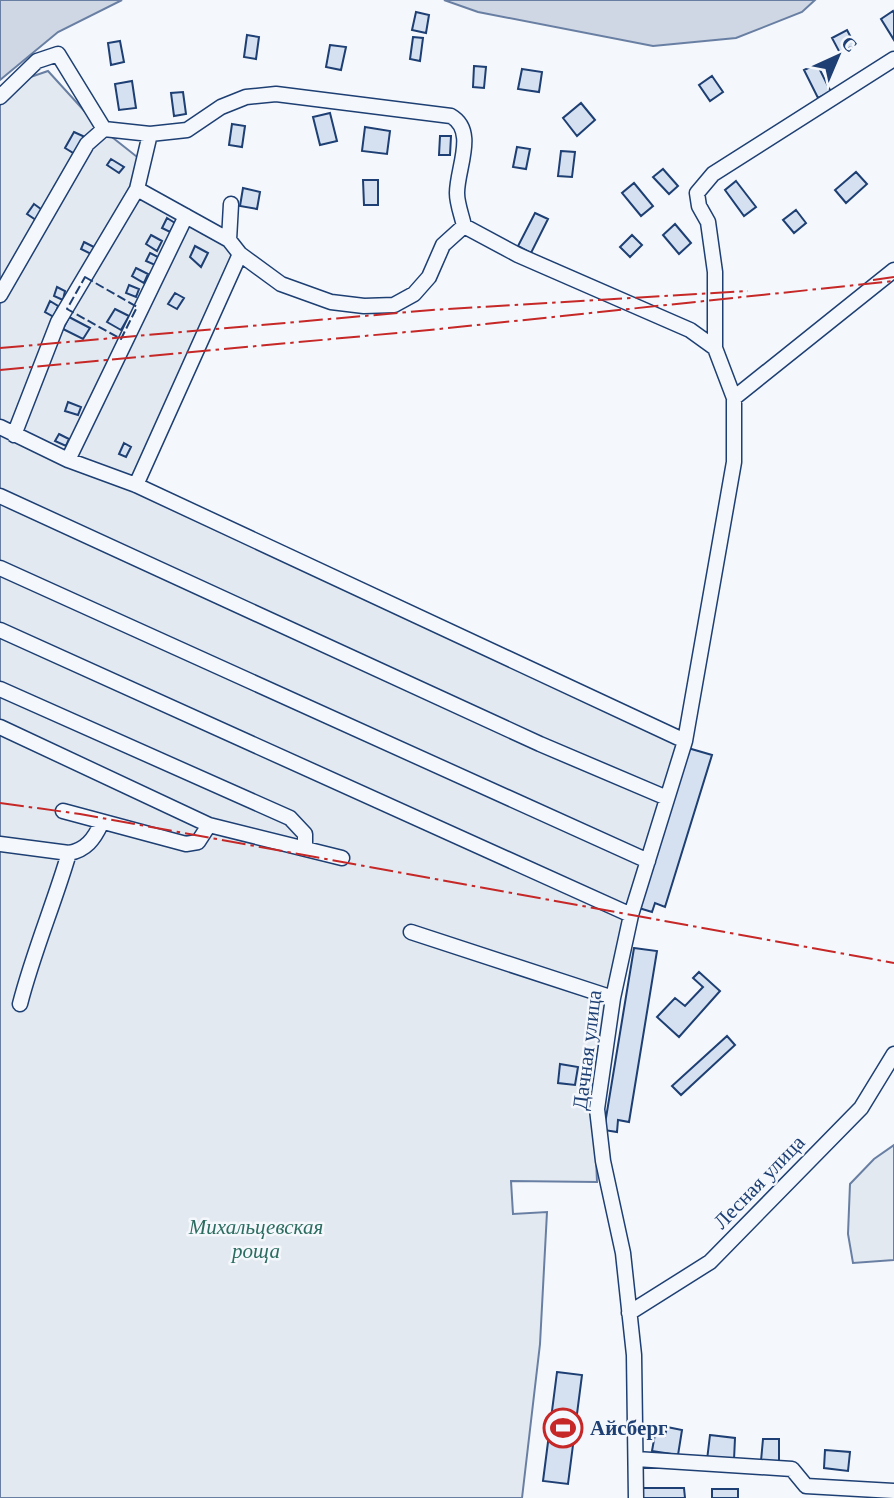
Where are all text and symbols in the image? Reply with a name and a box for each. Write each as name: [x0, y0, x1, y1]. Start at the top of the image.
north arrow: [803, 21, 873, 91]
text: С: [837, 32, 862, 56]
street label: Дачная улица: [568, 988, 606, 1111]
street label: Лесная улица: [708, 1130, 810, 1234]
park label: Михальцевская роща: [188, 1215, 323, 1263]
sports icon: Айсберг: [542, 1407, 584, 1449]
place label: Айсберг: [590, 1416, 668, 1440]

